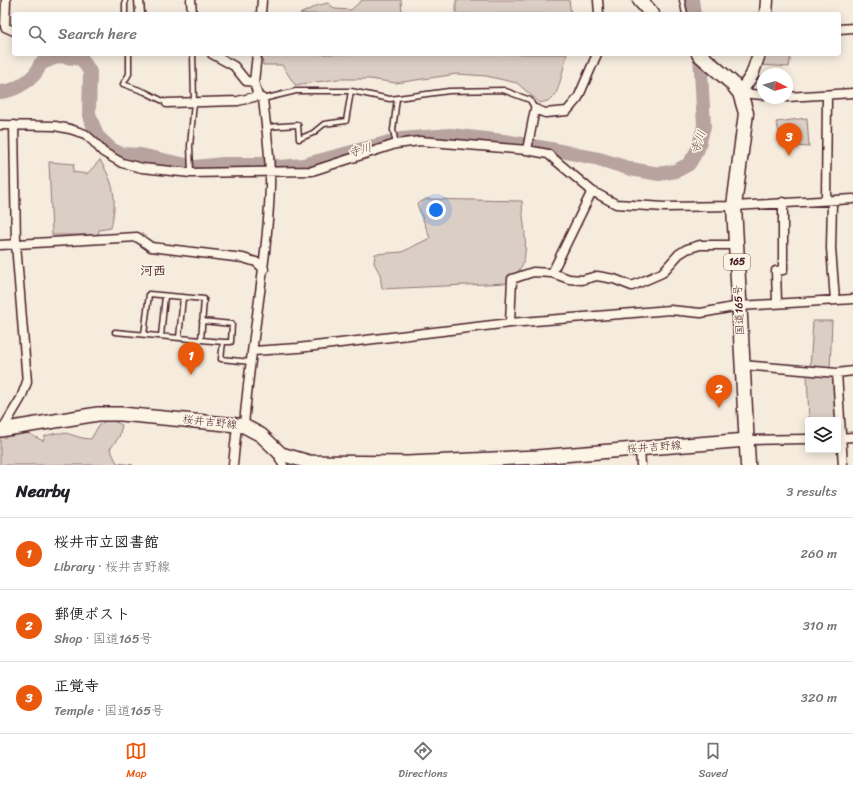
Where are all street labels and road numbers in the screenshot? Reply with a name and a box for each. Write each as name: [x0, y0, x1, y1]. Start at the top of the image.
road number: 165: [724, 254, 750, 270]
street label: 国道165号: [728, 284, 750, 336]
street label: 桜井吉野線: [182, 410, 238, 434]
street label: 桜井吉野線: [626, 436, 682, 458]

